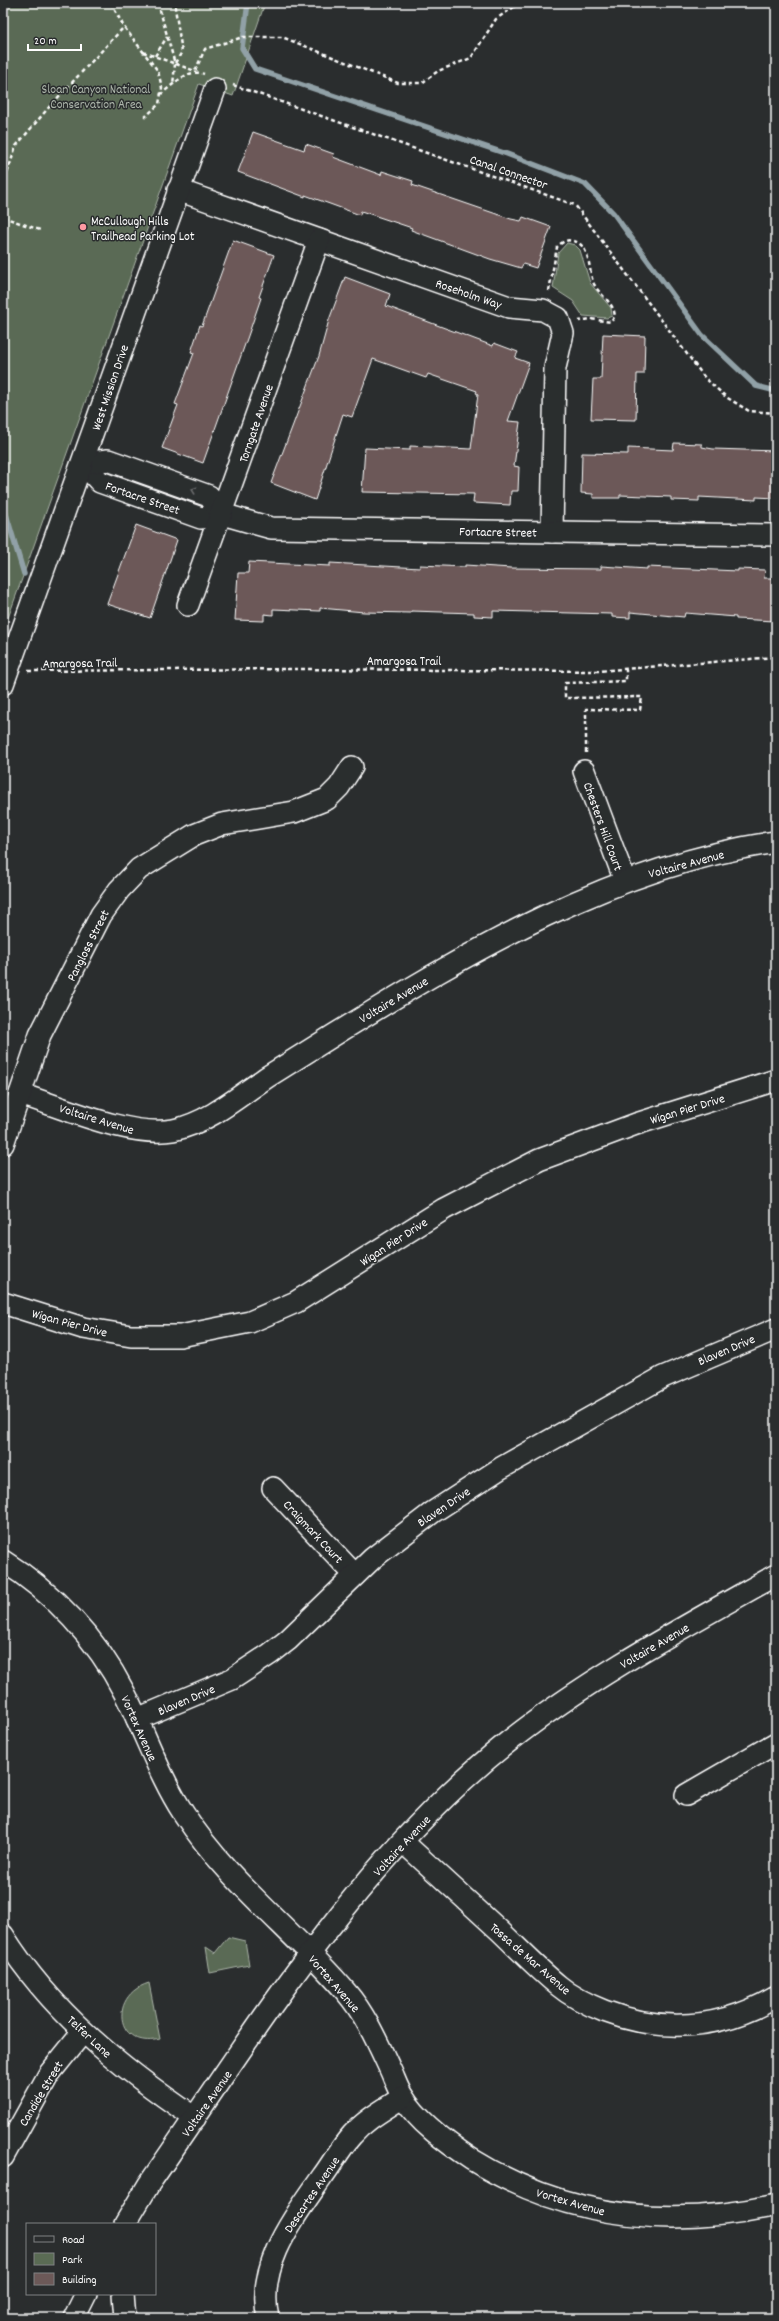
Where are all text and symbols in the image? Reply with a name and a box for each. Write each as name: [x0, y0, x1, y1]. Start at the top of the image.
scale bar: [28, 26, 81, 52]
text: 20 m: [34, 33, 57, 50]
park label: Sloan Canyon National Conservation Area: [42, 81, 150, 115]
street label: Canal Connector: [467, 151, 550, 196]
place label: McCullough Hills Trailhead Parking Lot: [91, 213, 195, 247]
marker: McCullough Hills Trailhead Parking Lot: [78, 222, 88, 232]
street label: Roseholm Way: [433, 275, 505, 316]
street label: West Mission Drive: [88, 342, 135, 433]
street label: Torngate Avenue: [235, 382, 280, 465]
street label: Fortacre Street: [102, 478, 182, 521]
one-way arrow: [190, 486, 197, 495]
street label: Fortacre Street: [459, 523, 537, 544]
street label: Amargosa Trail: [367, 653, 441, 672]
street label: Amargosa Trail: [43, 654, 117, 675]
street label: Chesters Hill Court: [577, 780, 627, 874]
street label: Voltaire Avenue: [647, 846, 727, 885]
street label: Pangloss Street: [63, 907, 116, 985]
street label: Voltaire Avenue: [356, 973, 433, 1029]
street label: Wigan Pier Drive: [648, 1090, 728, 1131]
street label: Voltaire Avenue: [56, 1100, 136, 1141]
street label: Wigan Pier Drive: [357, 1214, 432, 1272]
street label: Wigan Pier Drive: [29, 1305, 109, 1344]
street label: Blaven Drive: [695, 1331, 759, 1372]
street label: Blaven Drive: [414, 1483, 475, 1533]
street label: Craigmark Court: [278, 1497, 347, 1569]
street label: Voltaire Avenue: [617, 1619, 694, 1675]
street label: Blaven Drive: [155, 1681, 219, 1722]
street label: Vortex Avenue: [115, 1693, 161, 1765]
street label: Voltaire Avenue: [369, 1812, 436, 1882]
street label: Tossa de Mar Avenue: [485, 1919, 574, 2001]
street label: Vortex Avenue: [303, 1952, 364, 2018]
street label: Telfer Lane: [62, 2012, 115, 2064]
street label: Candide Street: [15, 2058, 69, 2131]
street label: Voltaire Avenue: [178, 2067, 238, 2142]
street label: Descartes Avenue: [280, 2153, 346, 2237]
street label: Vortex Avenue: [534, 2185, 607, 2222]
legend: [26, 2223, 156, 2295]
text: Road: [62, 2232, 84, 2249]
text: Park: [62, 2252, 83, 2269]
text: Building: [62, 2272, 97, 2289]

